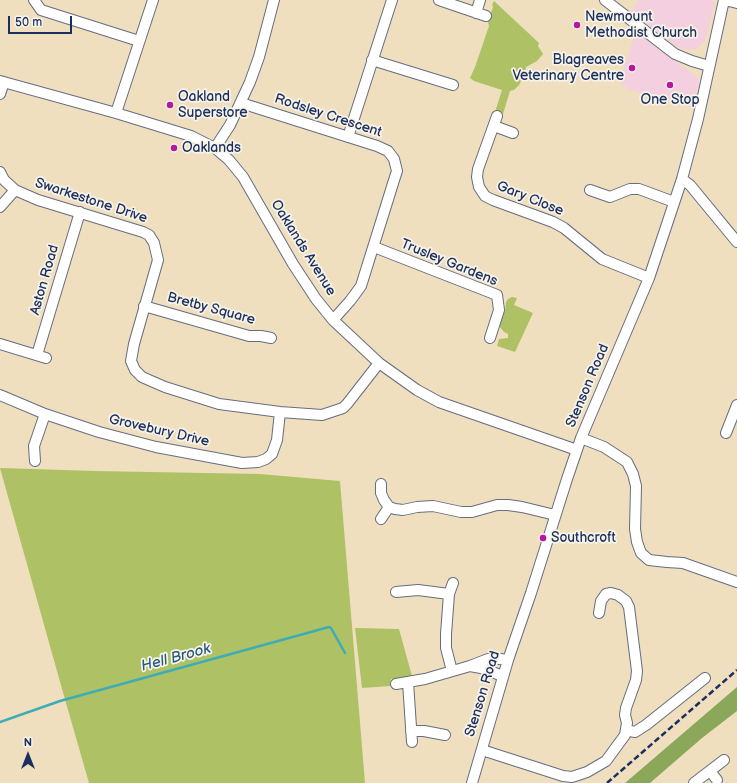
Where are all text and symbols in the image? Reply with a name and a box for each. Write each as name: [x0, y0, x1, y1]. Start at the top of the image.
scale bar: [10, 8, 74, 34]
place label: Newmount Methodist Church: [585, 9, 697, 42]
text: 50 m: [15, 15, 42, 30]
marker: Newmount Methodist Church: [572, 20, 582, 30]
place label: Blagreaves Veterinary Centre: [512, 52, 624, 84]
marker: Blagreaves Veterinary Centre: [627, 63, 637, 73]
marker: One Stop: [665, 80, 675, 90]
place label: Oakland Superstore: [178, 89, 248, 122]
street label: Rodsley Crescent: [272, 91, 384, 141]
place label: One Stop: [640, 92, 700, 108]
marker: Oakland Superstore: [165, 100, 175, 110]
place label: Oaklands: [182, 140, 241, 156]
marker: Oaklands: [169, 143, 179, 153]
street label: Swarkestone Drive: [33, 175, 149, 227]
street label: Gary Close: [494, 178, 566, 220]
street label: Oaklands Avenue: [267, 197, 339, 299]
street label: Trusley Gardens: [398, 236, 500, 290]
street label: Aston Road: [27, 243, 63, 317]
street label: Bretby Square: [165, 289, 257, 329]
street label: Stenson Road: [563, 342, 613, 430]
street label: Grovebury Drive: [107, 411, 211, 451]
place label: Southcroft: [551, 530, 616, 546]
marker: Southcroft: [538, 533, 548, 543]
water label: Hell Brook: [139, 640, 213, 676]
street label: Stenson Road: [462, 649, 504, 739]
north arrow: [8, 735, 48, 775]
text: N: [24, 736, 32, 749]

